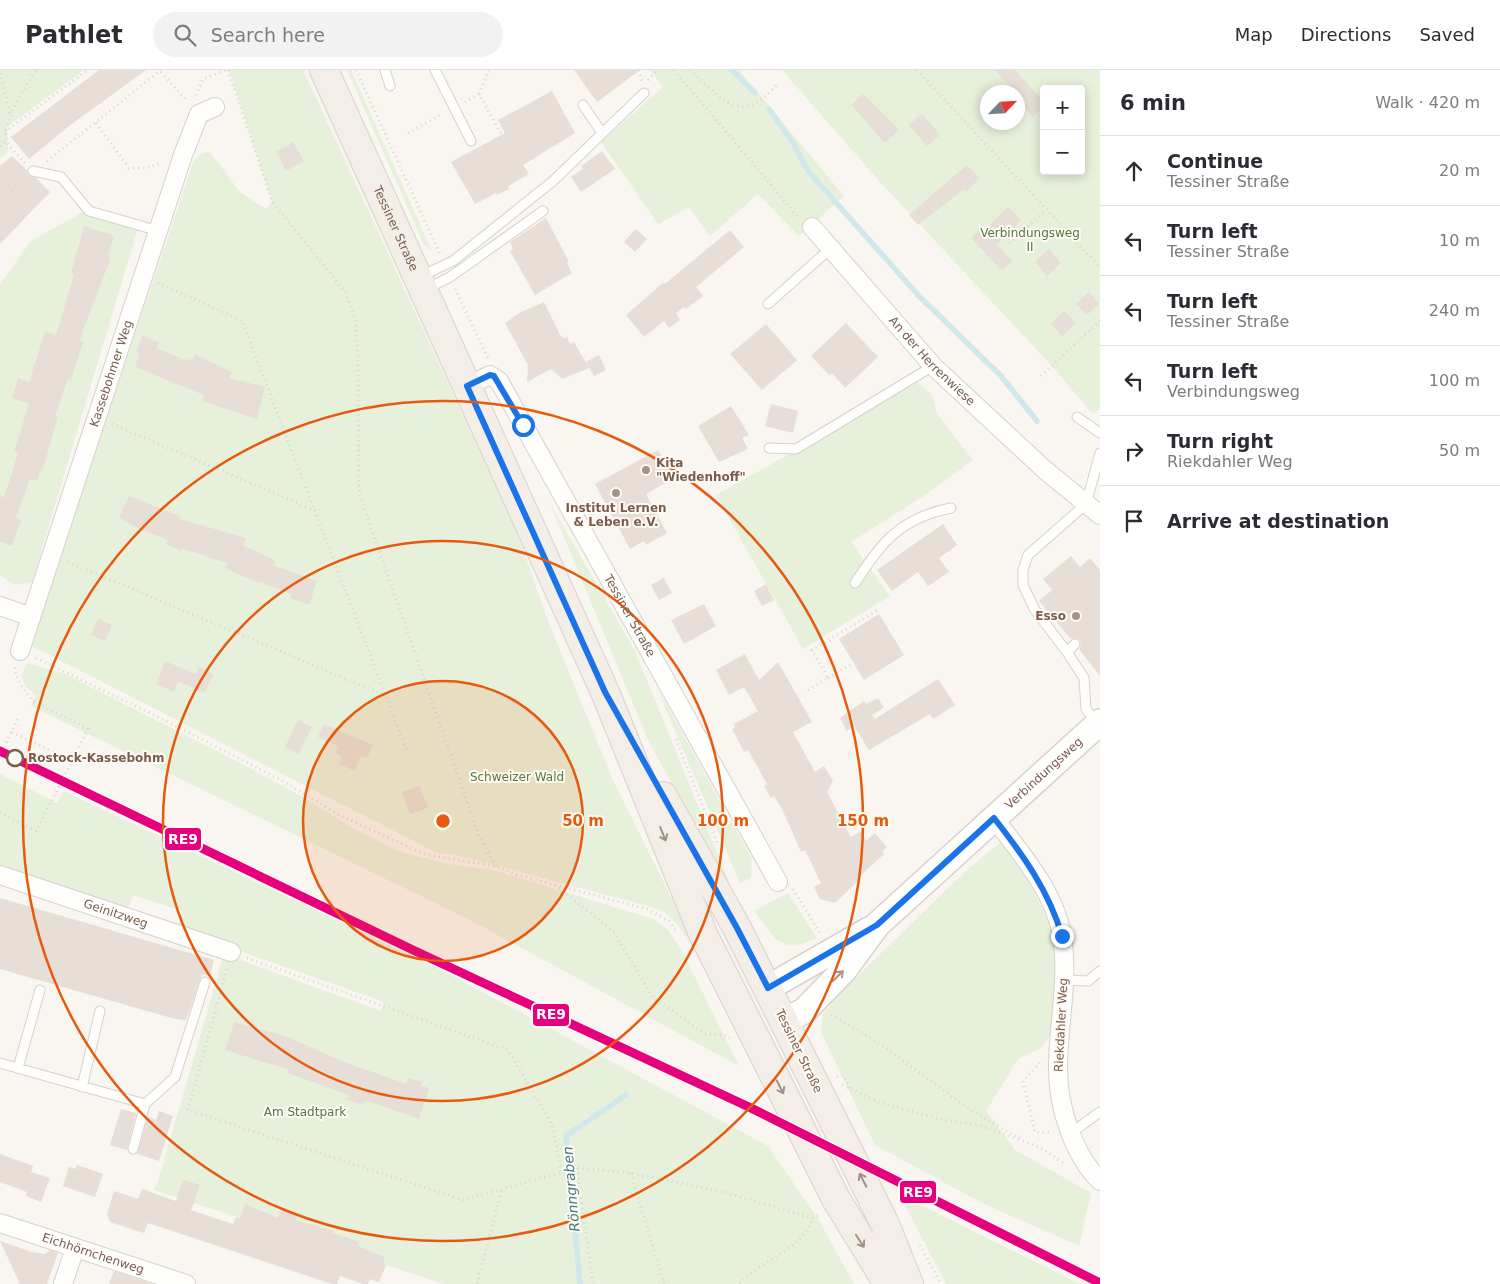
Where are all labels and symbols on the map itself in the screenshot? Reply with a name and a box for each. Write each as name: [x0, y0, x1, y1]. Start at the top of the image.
north arrow: [980, 85, 1025, 130]
street label: Tessiner Straße: [370, 183, 421, 273]
park label: Verbindungsweg II: [980, 226, 1080, 254]
street label: An der Herrenwiese: [886, 313, 978, 409]
street label: Kassebohmer Weg: [87, 318, 135, 429]
route start: [512, 414, 535, 437]
place label: Kita "Wiedenhoff": [656, 456, 746, 484]
marker: Kita "Wiedenhoff": [640, 464, 652, 476]
marker: Institut Lernen & Leben e.V.: [610, 487, 622, 499]
place label: Institut Lernen & Leben e.V.: [565, 501, 667, 529]
street label: Tessiner Straße: [601, 571, 658, 659]
place label: Esso: [1035, 609, 1066, 623]
marker: Esso: [1070, 610, 1082, 622]
street label: Verbindungsweg: [1002, 734, 1085, 812]
marker: Rostock-Kassebohm: [6, 749, 24, 767]
place label: Rostock-Kassebohm: [28, 751, 164, 765]
park label: Schweizer Wald: [470, 770, 564, 784]
centre of rings: [434, 812, 452, 830]
text: 50 m: [562, 812, 604, 830]
text: 100 m: [697, 812, 749, 830]
text: 150 m: [837, 812, 889, 830]
one-way arrow: [659, 826, 668, 841]
line badge: RE9: [164, 827, 202, 851]
text: RE9: [168, 831, 198, 847]
street label: Geinitzweg: [82, 896, 150, 931]
route end: [1051, 925, 1074, 948]
one-way arrow: [832, 970, 844, 983]
street label: Riekdahler Weg: [1052, 978, 1070, 1072]
line badge: RE9: [532, 1003, 570, 1027]
text: RE9: [536, 1006, 566, 1022]
street label: Tessiner Straße: [772, 1006, 825, 1095]
one-way arrow: [776, 1079, 785, 1094]
park label: Am Stadtpark: [264, 1105, 346, 1119]
water label: Rönngraben: [559, 1146, 583, 1232]
one-way arrow: [858, 1173, 867, 1188]
line badge: RE9: [899, 1180, 937, 1204]
text: RE9: [903, 1184, 933, 1200]
street label: Eichhörnchenweg: [40, 1230, 146, 1277]
one-way arrow: [855, 1234, 865, 1248]

